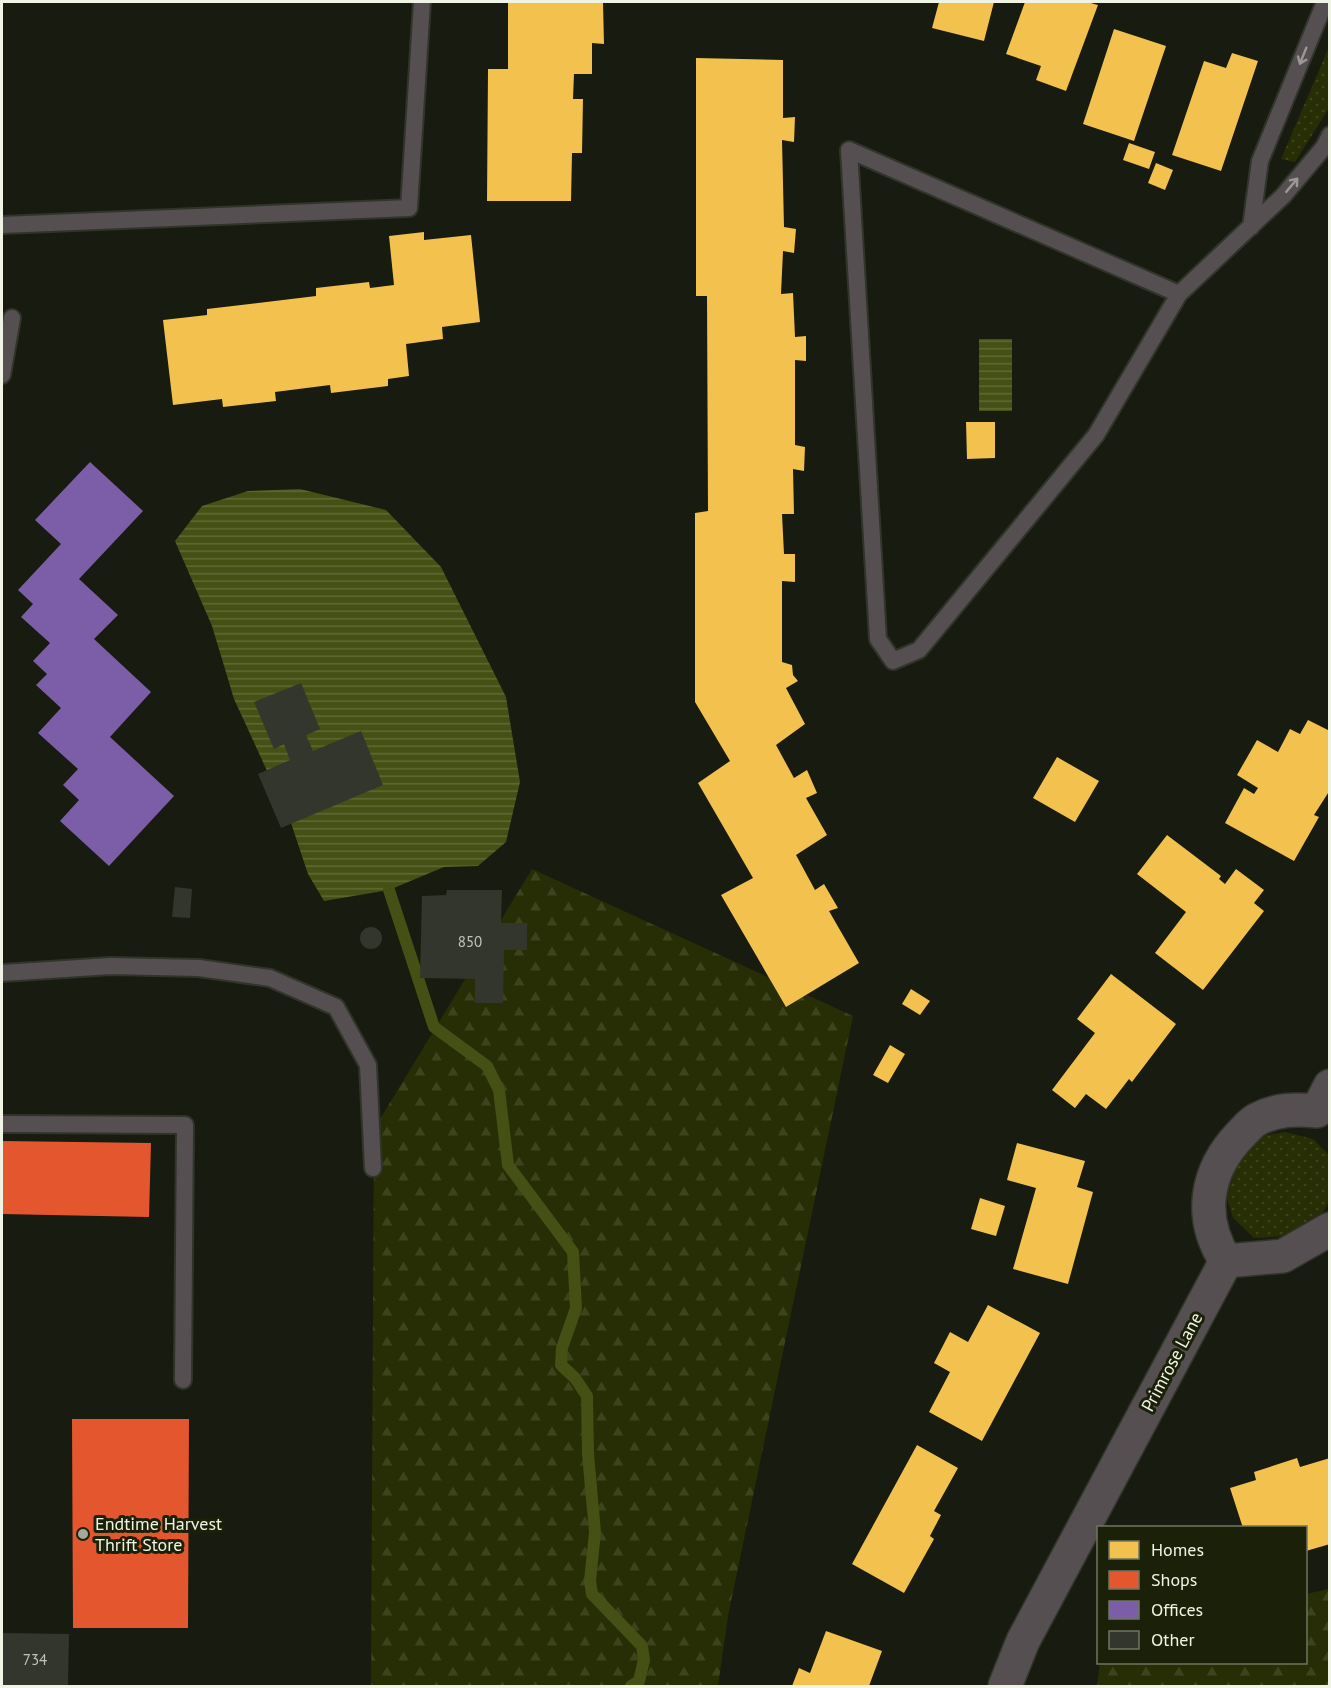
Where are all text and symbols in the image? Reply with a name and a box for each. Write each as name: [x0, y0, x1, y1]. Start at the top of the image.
one-way arrow: [1297, 46, 1308, 64]
one-way arrow: [1285, 178, 1299, 193]
house number: 850: [458, 932, 482, 951]
street label: Primrose Lane: [1136, 1308, 1207, 1415]
place label: Endtime Harvest Thrift Store: [95, 1512, 222, 1556]
legend: [1097, 1526, 1307, 1664]
marker: Endtime Harvest Thrift Store: [76, 1527, 90, 1541]
text: Homes: [1151, 1538, 1204, 1561]
text: Shops: [1151, 1568, 1197, 1591]
text: Offices: [1151, 1598, 1203, 1621]
text: Other: [1151, 1628, 1195, 1651]
house number: 734: [23, 1650, 47, 1669]

